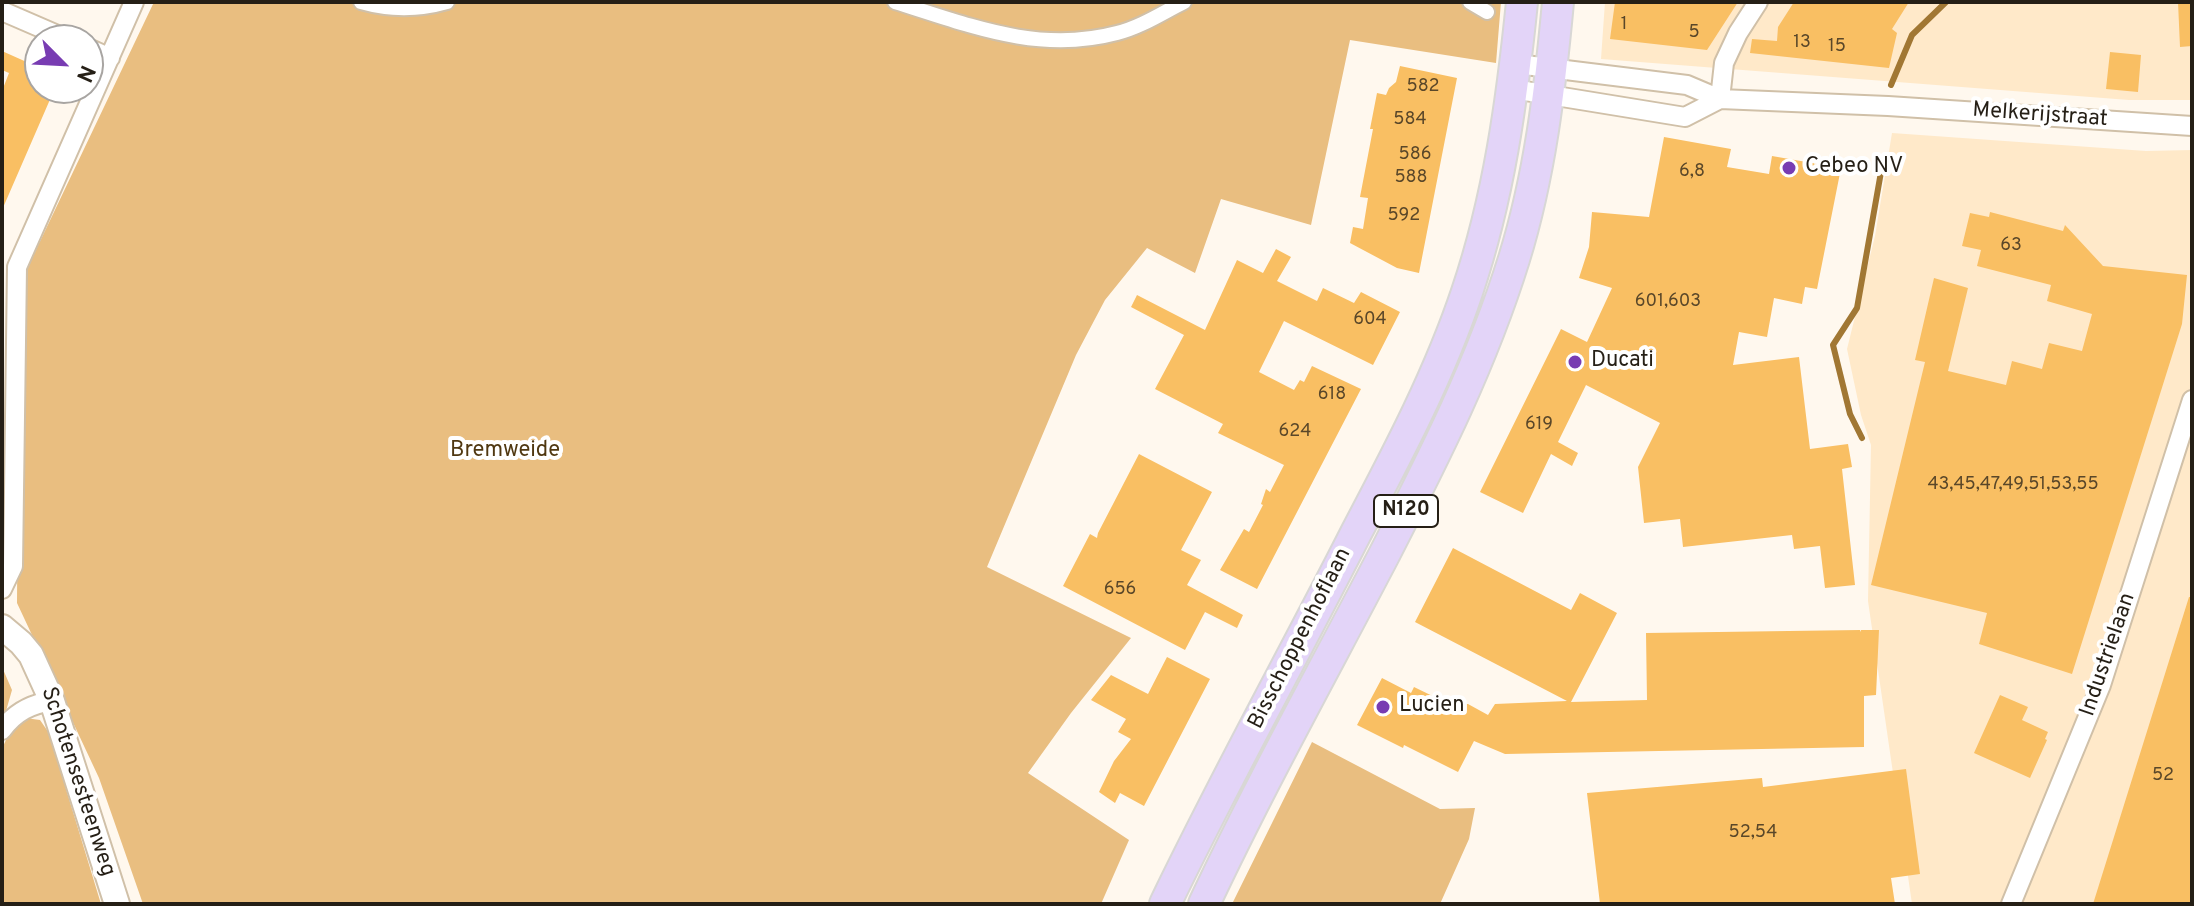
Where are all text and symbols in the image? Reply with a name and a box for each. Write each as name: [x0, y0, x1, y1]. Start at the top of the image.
house number: 1: [1621, 14, 1627, 36]
house number: 5: [1688, 22, 1700, 44]
north arrow: [24, 24, 104, 104]
house number: 13: [1793, 32, 1811, 54]
house number: 15: [1828, 36, 1846, 58]
text: N: [69, 60, 100, 86]
house number: 582: [1407, 76, 1439, 98]
street label: Melkerijstraat: [1971, 98, 2109, 134]
house number: 584: [1393, 109, 1427, 131]
house number: 586: [1399, 144, 1431, 166]
place label: Cebeo NV: [1805, 155, 1903, 181]
marker: Cebeo NV: [1780, 159, 1798, 177]
house number: 6,8: [1679, 161, 1705, 183]
house number: 588: [1394, 167, 1428, 189]
house number: 592: [1388, 205, 1420, 227]
house number: 63: [2000, 235, 2022, 257]
house number: 601,603: [1635, 291, 1701, 313]
house number: 604: [1353, 309, 1387, 331]
place label: Ducati: [1591, 349, 1654, 375]
marker: Ducati: [1566, 353, 1584, 371]
house number: 618: [1318, 384, 1346, 406]
house number: 619: [1525, 414, 1553, 436]
house number: 624: [1279, 421, 1311, 443]
park label: Bremweide: [450, 439, 560, 465]
house number: 43,45,47,49,51,53,55: [1927, 474, 2099, 496]
road number: N120: [1374, 495, 1438, 527]
street label: Bisschoppenhoflaan: [1244, 544, 1358, 734]
house number: 656: [1104, 579, 1136, 601]
street label: Industrielaan: [2076, 590, 2142, 720]
street label: Schotensesteenweg: [34, 684, 120, 880]
place label: Lucien: [1399, 694, 1465, 720]
marker: Lucien: [1374, 698, 1392, 716]
house number: 52: [2152, 765, 2174, 787]
house number: 52,54: [1729, 822, 1777, 844]

